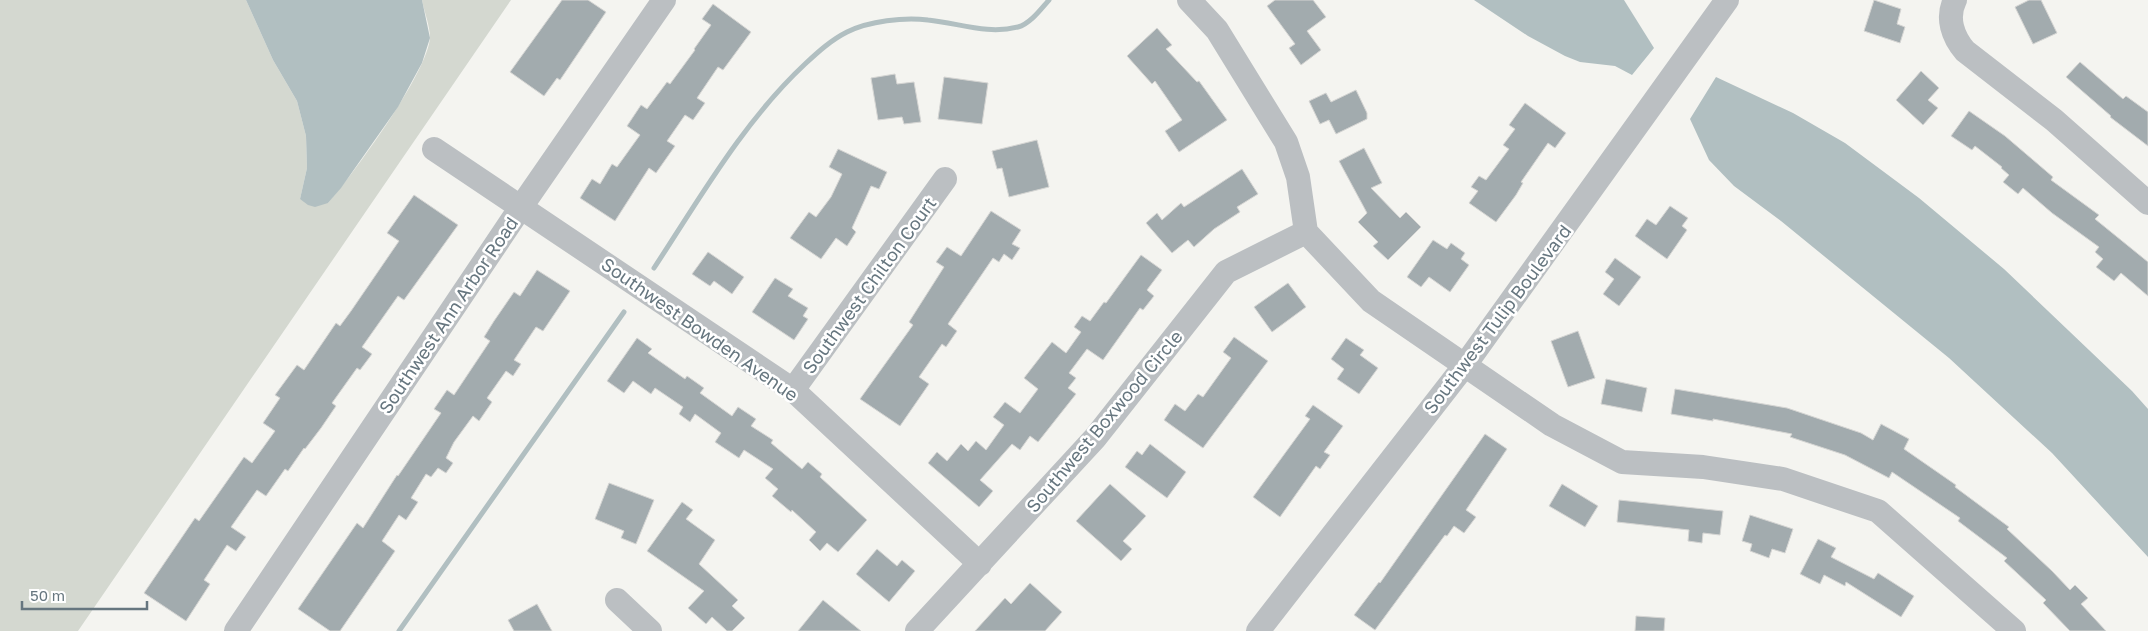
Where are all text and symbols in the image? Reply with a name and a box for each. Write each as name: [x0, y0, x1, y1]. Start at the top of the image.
street label: Southwest Chilton Court: [798, 192, 940, 378]
street label: Southwest Ann Arbor Road: [374, 212, 522, 418]
street label: Southwest Tulip Boulevard: [1419, 220, 1575, 418]
street label: Southwest Bowden Avenue: [597, 253, 803, 405]
street label: Southwest Boxwood Circle: [1021, 325, 1187, 517]
scale bar: [22, 578, 148, 610]
text: 50 m: [30, 586, 65, 604]

